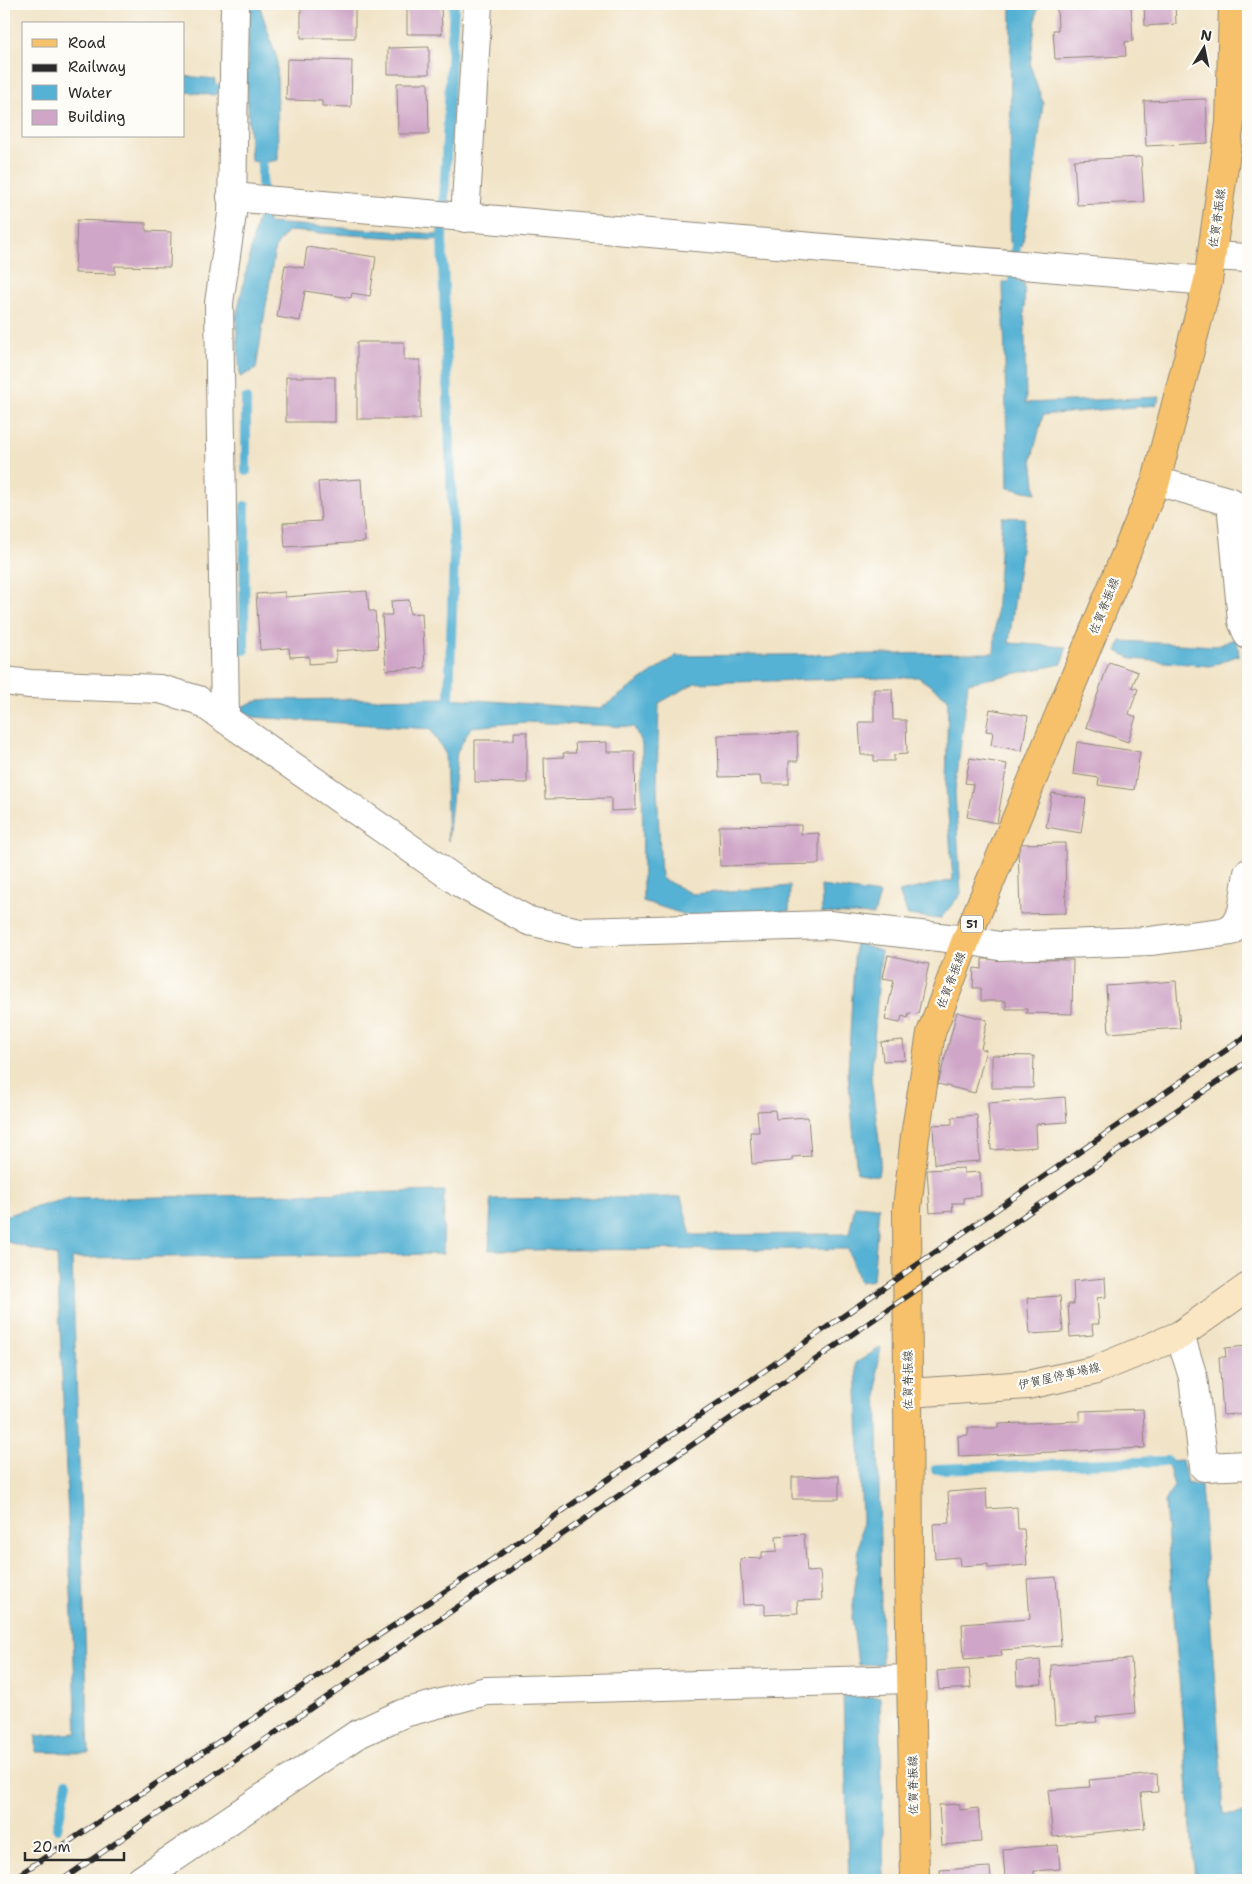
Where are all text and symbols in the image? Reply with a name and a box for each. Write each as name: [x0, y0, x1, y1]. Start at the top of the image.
legend: [22, 22, 185, 138]
north arrow: [1180, 22, 1230, 72]
text: N: [1199, 25, 1213, 45]
text: Road: [68, 33, 106, 53]
text: Railway: [68, 57, 126, 77]
text: Water: [68, 83, 112, 103]
text: Building: [68, 107, 125, 127]
street label: 佐賀脊振線: [1205, 187, 1229, 249]
street label: 佐賀脊振線: [1085, 575, 1123, 637]
road number: 51: [961, 916, 983, 932]
street label: 佐賀脊振線: [933, 949, 969, 1011]
street label: 佐賀脊振線: [900, 1350, 916, 1410]
street label: 伊賀屋停車場線: [1016, 1359, 1102, 1393]
street label: 佐賀脊振線: [904, 1755, 922, 1815]
scale bar: [25, 1829, 124, 1861]
text: 20 m: [32, 1837, 71, 1857]

